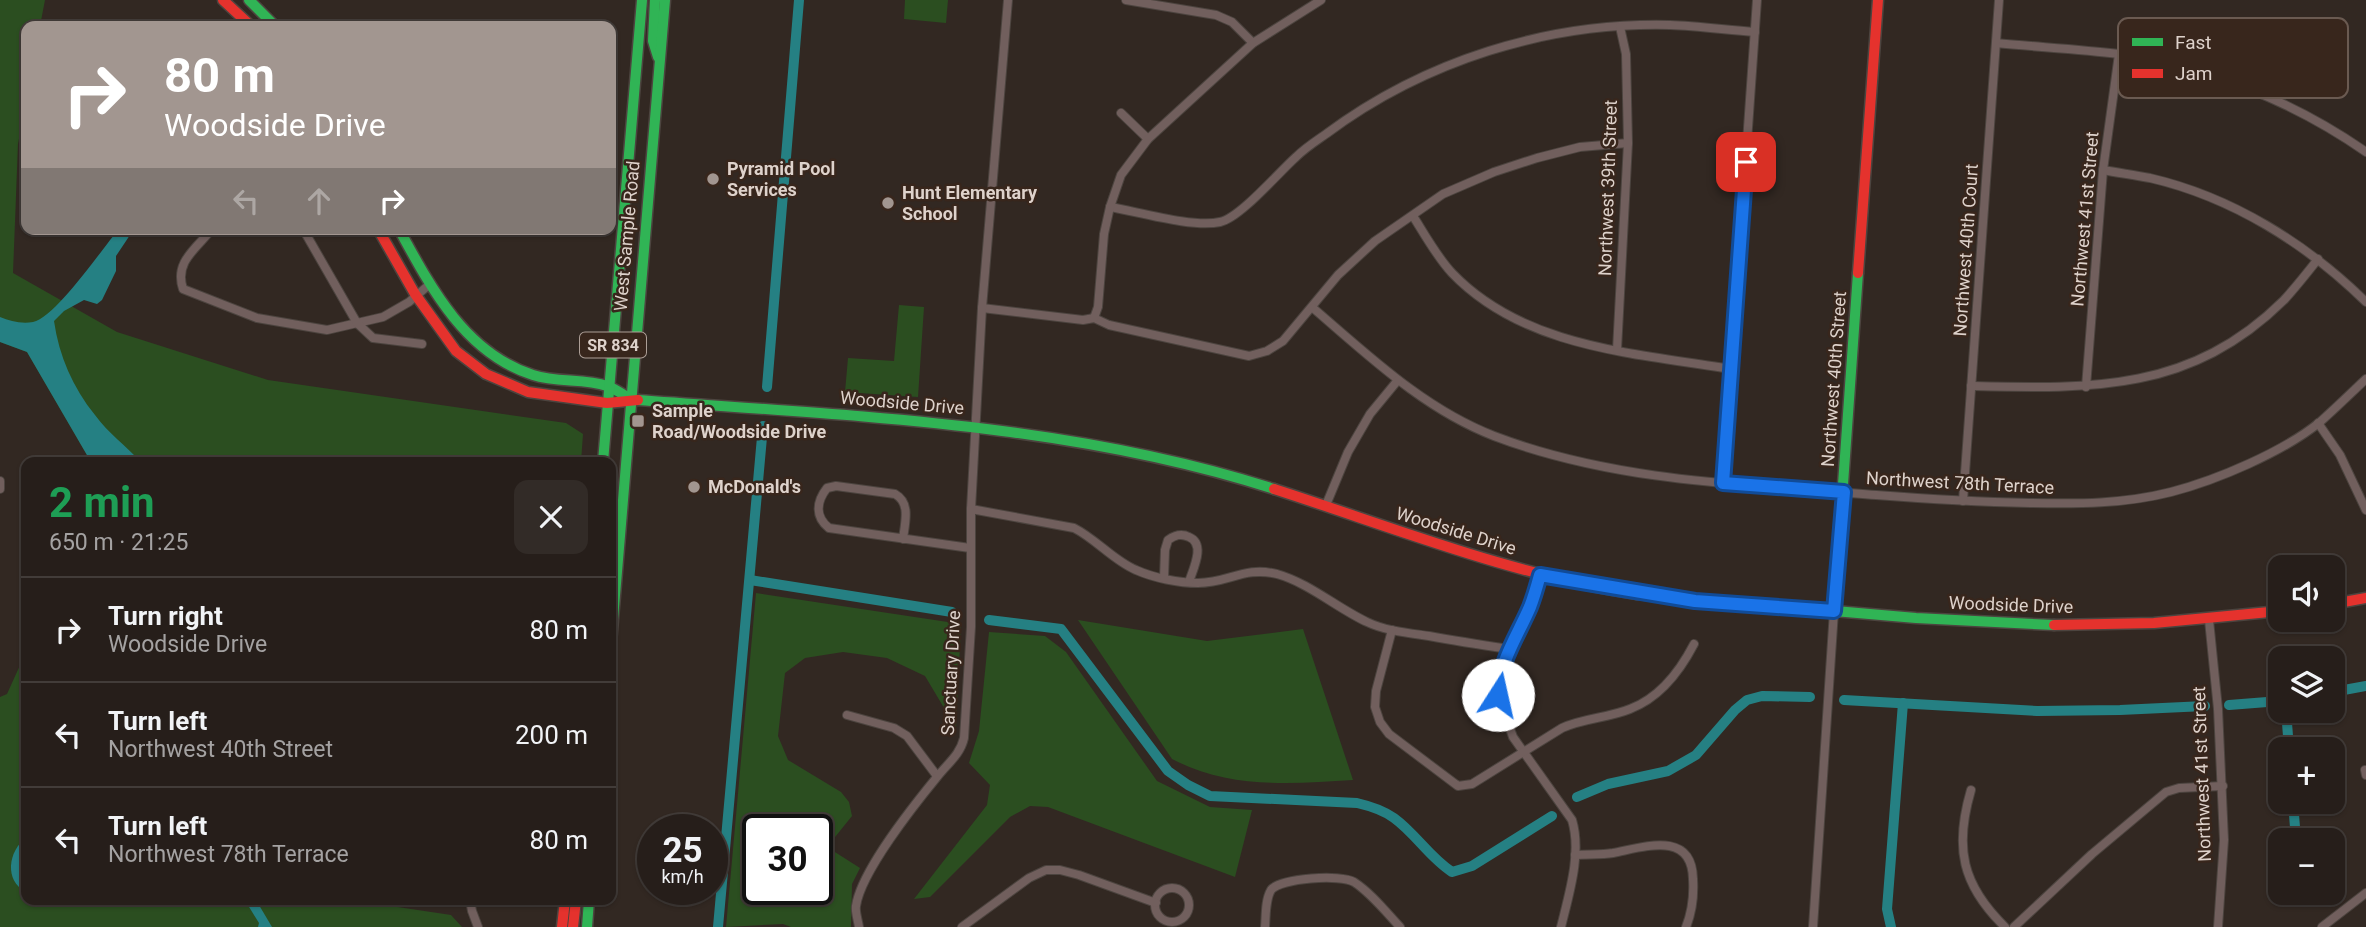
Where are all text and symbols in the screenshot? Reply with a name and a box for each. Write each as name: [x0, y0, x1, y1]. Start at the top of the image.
legend: [2118, 18, 2348, 98]
text: Fast: [2175, 31, 2212, 54]
text: 80 m: [164, 47, 275, 104]
icon: right: [49, 49, 140, 140]
text: Jam: [2175, 62, 2212, 85]
street label: Northwest 39th Street: [1594, 99, 1621, 276]
text: Woodside Drive: [164, 106, 386, 144]
street label: Northwest 41st Street: [2066, 131, 2103, 307]
pin: [1716, 132, 1776, 192]
icon: arrive: [1727, 143, 1765, 181]
place label: Pyramid Pool Services: [727, 158, 835, 200]
street label: West Sample Road: [609, 160, 644, 312]
street label: Northwest 40th Court: [1949, 163, 1982, 337]
marker: Pyramid Pool Services: [705, 171, 721, 187]
icon: left: [227, 182, 265, 220]
icon: ahead: [300, 182, 338, 220]
icon: right: [373, 182, 411, 220]
place label: Hunt Elementary School: [902, 182, 1038, 224]
marker: Hunt Elementary School: [880, 195, 896, 211]
street label: Northwest 40th Street: [1817, 290, 1850, 468]
road number: SR 834: [580, 332, 646, 358]
street label: Woodside Drive: [839, 387, 965, 418]
place label: Sample Road/Woodside Drive: [652, 400, 826, 442]
marker: Sample Road/Woodside Drive: [630, 413, 646, 429]
street label: Northwest 78th Terrace: [1865, 467, 2055, 498]
place label: McDonald's: [708, 476, 801, 497]
text: 2 min: [49, 478, 155, 527]
marker: McDonald's: [686, 479, 702, 495]
button: close: [514, 480, 588, 554]
street label: Woodside Drive: [1393, 502, 1519, 559]
text: 650 m · 21:25: [49, 529, 188, 556]
map controls: [2268, 555, 2345, 905]
button: sound: [2268, 555, 2345, 632]
street label: Woodside Drive: [1948, 592, 2074, 617]
text: Turn right: [108, 601, 223, 631]
street label: Sanctuary Drive: [937, 610, 964, 736]
icon: right: [49, 611, 87, 649]
text: 80 m: [530, 615, 588, 645]
text: Woodside Drive: [108, 631, 267, 658]
button: layers: [2268, 646, 2345, 723]
position arrow: [1461, 658, 1535, 732]
street label: Northwest 41st Street: [2188, 686, 2215, 862]
text: Turn left: [108, 706, 207, 736]
icon: left: [49, 716, 87, 754]
text: 200 m: [515, 720, 588, 750]
text: Northwest 40th Street: [108, 736, 333, 763]
button: +: [2268, 737, 2345, 814]
text: Turn left: [108, 811, 207, 841]
speed limit sign: 30: [742, 814, 833, 905]
icon: left: [49, 821, 87, 859]
text: 80 m: [530, 825, 588, 855]
button: −: [2268, 828, 2345, 905]
text: 25: [662, 830, 703, 871]
text: Northwest 78th Terrace: [108, 841, 349, 868]
text: km/h: [661, 866, 704, 887]

